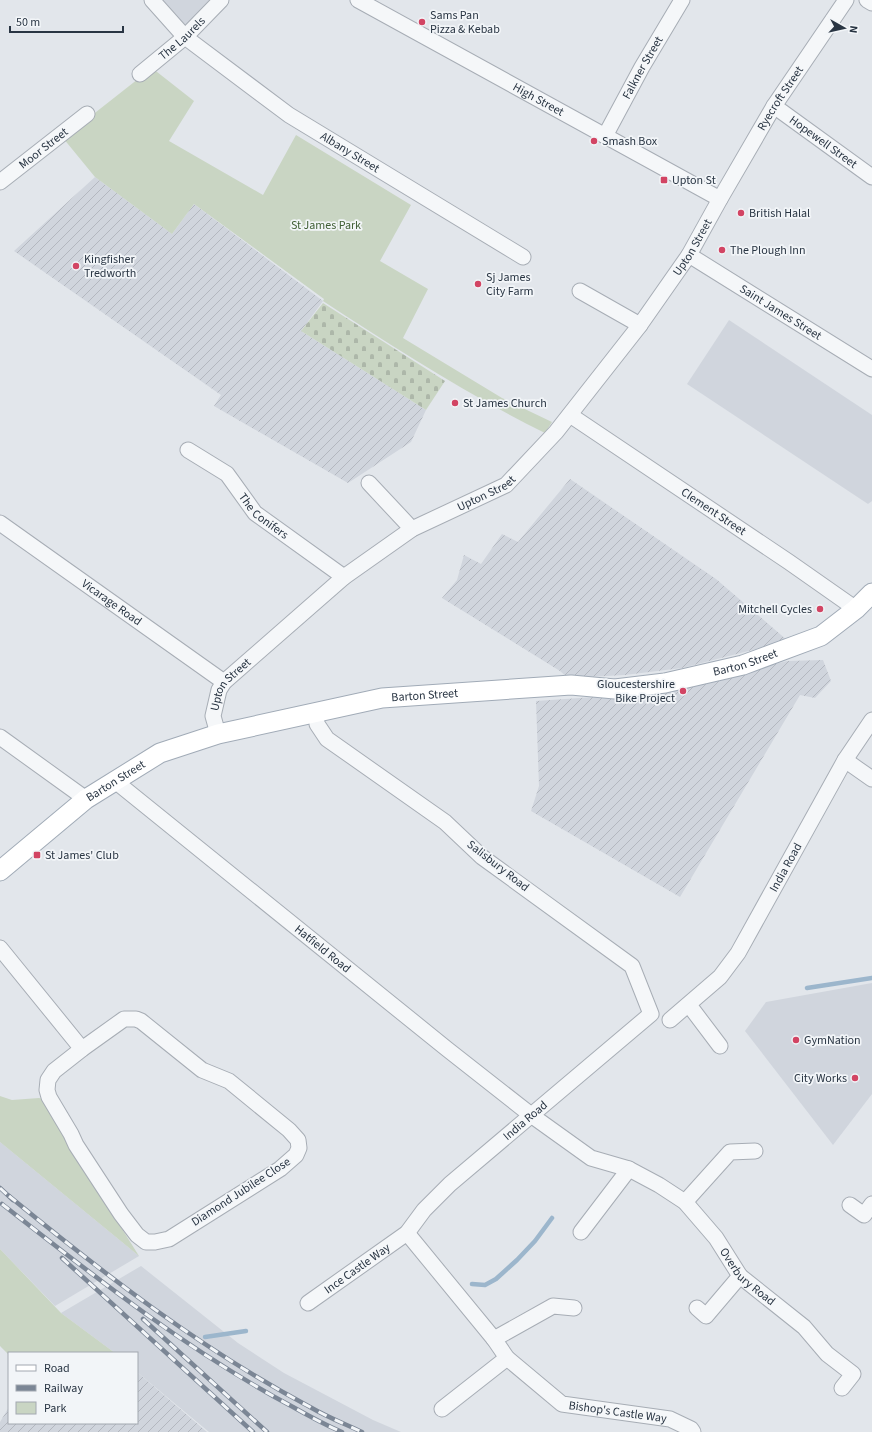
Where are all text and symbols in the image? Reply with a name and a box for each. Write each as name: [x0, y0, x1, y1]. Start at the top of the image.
place label: Sams Pan Pizza & Kebab: [430, 7, 500, 38]
scale bar: [10, 8, 123, 34]
north arrow: [824, 8, 864, 48]
street label: The Laurels: [155, 13, 209, 64]
text: 50 m: [16, 14, 40, 31]
marker: Sams Pan Pizza & Kebab: [417, 17, 427, 27]
text: N: [845, 25, 861, 34]
street label: Falkner Street: [618, 33, 667, 102]
street label: Ryecroft Street: [753, 62, 807, 134]
street label: High Street: [510, 78, 567, 120]
street label: Hopewell Street: [786, 111, 861, 172]
street label: Moor Street: [15, 123, 72, 173]
street label: Albany Street: [317, 127, 383, 177]
place label: Smash Box: [602, 133, 658, 150]
marker: Smash Box: [589, 136, 599, 146]
place label: Upton St: [672, 172, 716, 189]
marker: Upton St: [659, 175, 669, 185]
place label: British Halal: [749, 205, 810, 222]
marker: British Halal: [736, 208, 746, 218]
street label: Upton Street: [669, 216, 716, 279]
park label: St James Park: [291, 217, 361, 234]
place label: The Plough Inn: [730, 242, 805, 259]
marker: The Plough Inn: [717, 245, 727, 255]
place label: Kingfisher Tredworth: [84, 251, 136, 282]
marker: Kingfisher Tredworth: [71, 261, 81, 271]
place label: Sj James City Farm: [486, 269, 534, 300]
marker: Sj James City Farm: [473, 279, 483, 289]
street label: Saint James Street: [736, 280, 825, 344]
place label: St James Church: [463, 395, 547, 412]
marker: St James Church: [450, 398, 460, 408]
street label: Upton Street: [454, 471, 519, 515]
street label: Clement Street: [678, 483, 749, 539]
street label: The Conifers: [235, 489, 292, 543]
street label: Vicarage Road: [78, 575, 145, 630]
place label: Mitchell Cycles: [738, 601, 812, 618]
marker: Mitchell Cycles: [815, 604, 825, 614]
street label: Barton Street: [711, 644, 780, 680]
street label: Upton Street: [206, 654, 254, 713]
place label: Gloucestershire Bike Project: [597, 676, 675, 707]
street label: Barton Street: [391, 684, 459, 706]
marker: Gloucestershire Bike Project: [678, 686, 688, 696]
street label: Barton Street: [83, 756, 148, 805]
street label: Salisbury Road: [463, 836, 533, 896]
street label: India Road: [765, 840, 806, 895]
place label: St James' Club: [45, 847, 119, 864]
marker: St James' Club: [32, 850, 42, 860]
street label: Hatfield Road: [291, 921, 355, 977]
place label: GymNation: [804, 1032, 861, 1049]
marker: GymNation: [791, 1035, 801, 1045]
place label: City Works: [794, 1070, 847, 1087]
marker: City Works: [850, 1073, 860, 1083]
street label: India Road: [499, 1097, 551, 1144]
street label: Diamond Jubilee Close: [188, 1154, 294, 1230]
street label: Ince Castle Way: [320, 1239, 394, 1298]
street label: Overbury Road: [716, 1244, 779, 1310]
legend: [8, 1352, 138, 1424]
text: Road: [44, 1360, 70, 1377]
text: Railway: [44, 1380, 83, 1397]
street label: Bishop's Castle Way: [568, 1397, 668, 1427]
text: Park: [44, 1400, 66, 1417]

